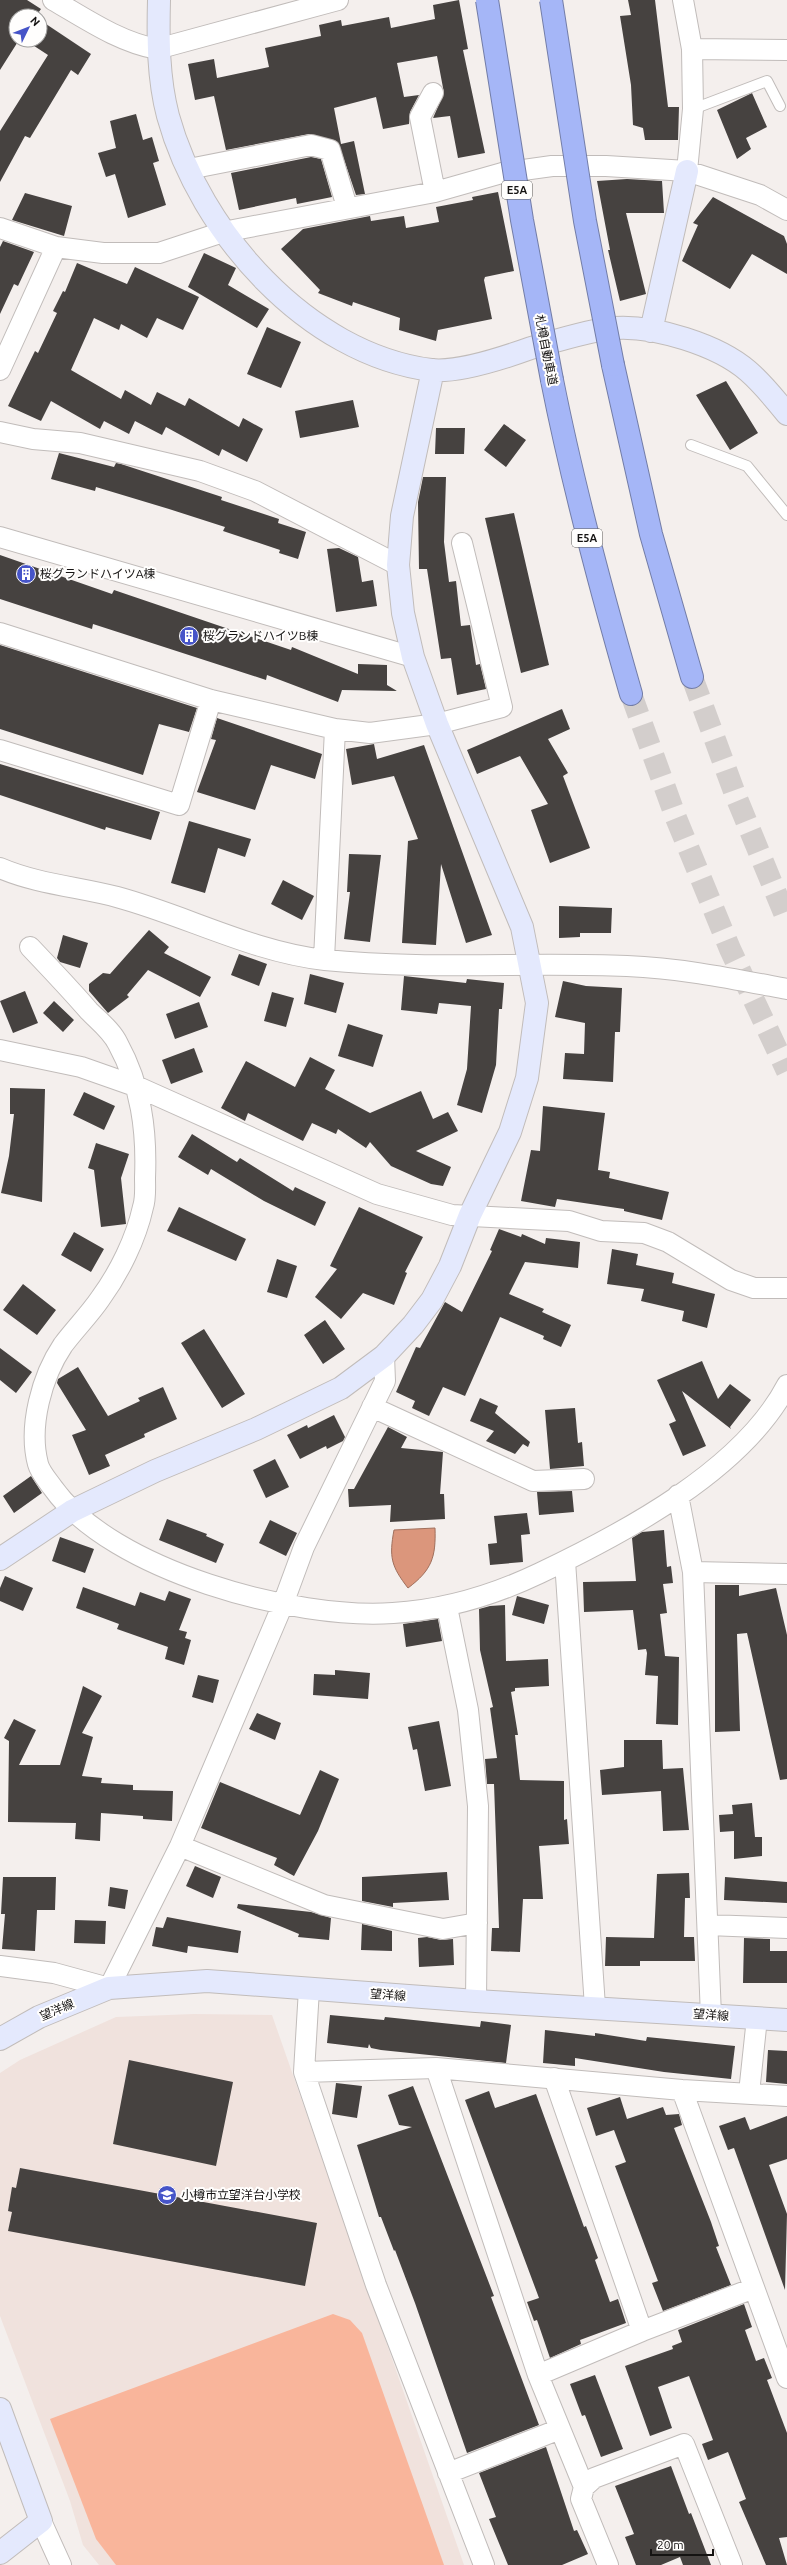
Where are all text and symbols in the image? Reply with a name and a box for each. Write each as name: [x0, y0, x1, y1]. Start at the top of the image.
north arrow: [8, 8, 48, 48]
text: N: [28, 14, 43, 28]
road number: E5A: [502, 181, 532, 199]
street label: 札樽自動車道: [533, 313, 560, 386]
road number: E5A: [572, 529, 602, 547]
building icon: 桜グランドハイツA棟: [15, 563, 37, 585]
place label: 桜グランドハイツA棟: [40, 567, 156, 580]
building icon: 桜グランドハイツB棟: [178, 625, 200, 647]
place label: 桜グランドハイツB棟: [203, 629, 318, 642]
street label: 望洋線: [370, 1987, 406, 2002]
street label: 望洋線: [38, 1997, 76, 2023]
street label: 望洋線: [693, 2007, 729, 2022]
school or university icon: 小樽市立望洋台小学校: [156, 2184, 178, 2206]
place label: 小樽市立望洋台小学校: [181, 2188, 301, 2201]
scale bar: [651, 2531, 713, 2557]
text: 20 m: [657, 2538, 684, 2551]

